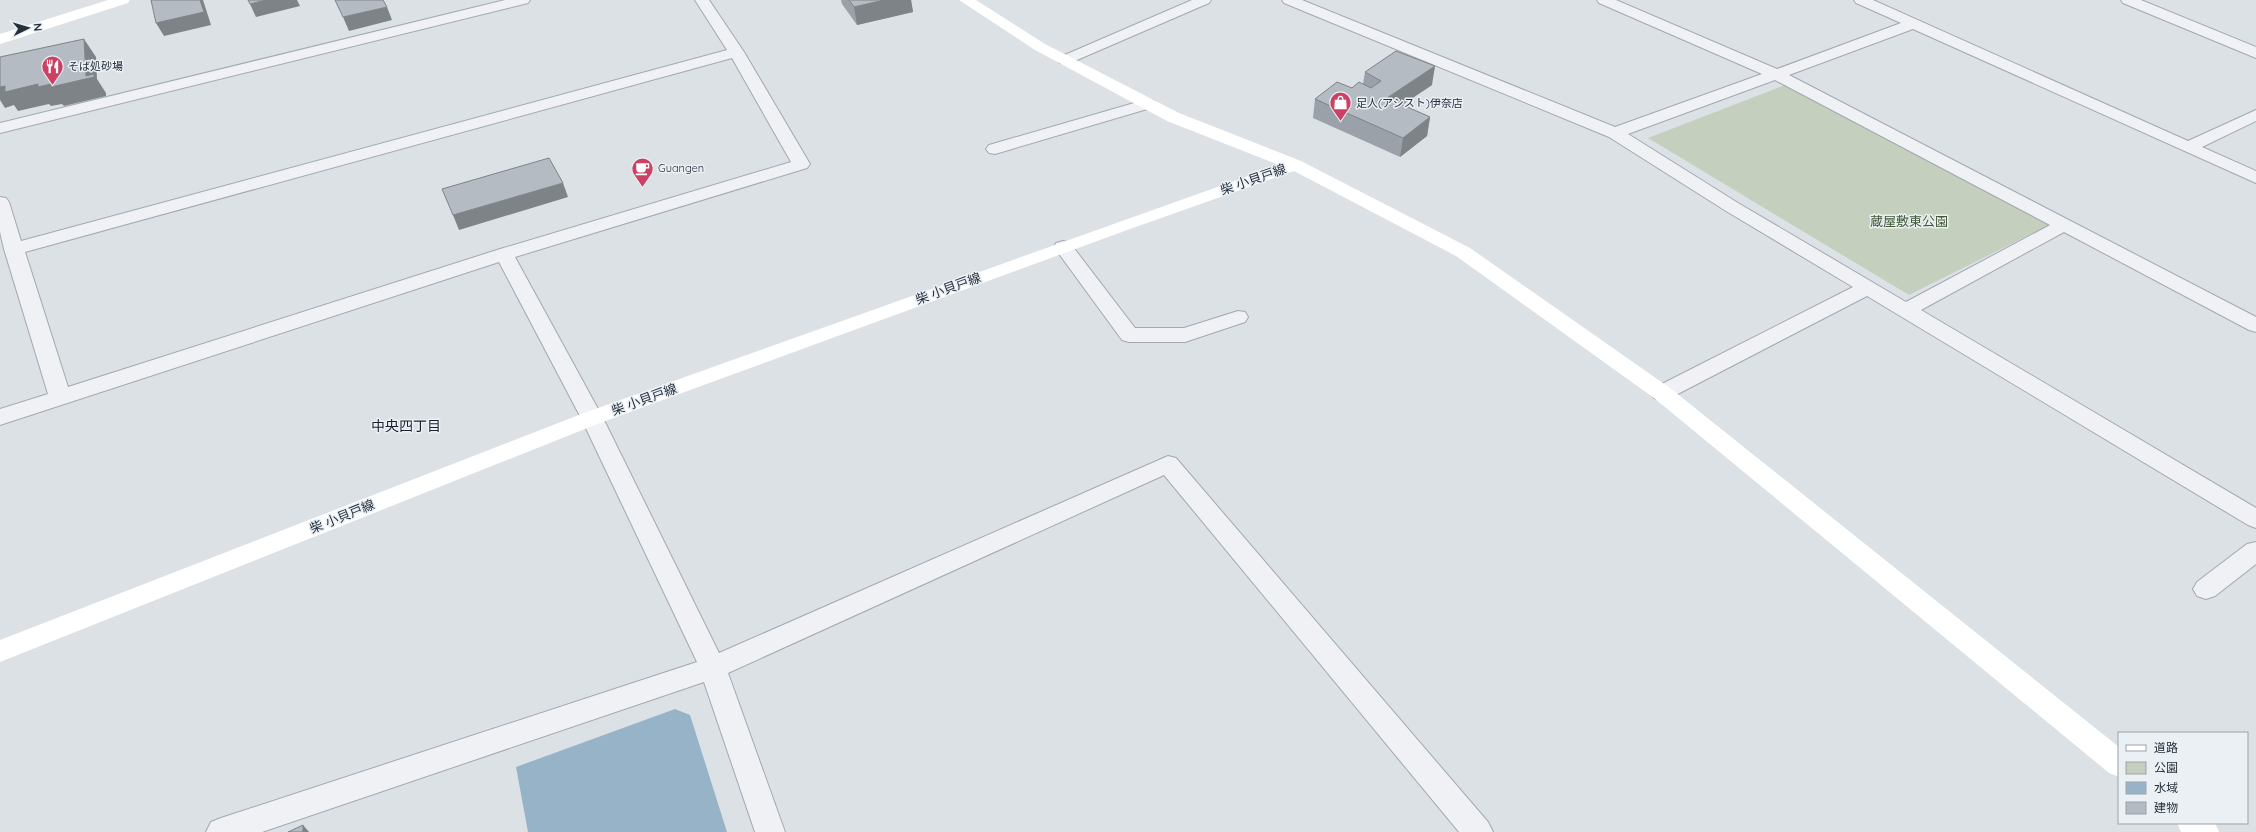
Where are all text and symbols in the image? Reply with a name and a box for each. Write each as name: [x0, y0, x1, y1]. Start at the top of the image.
north arrow: [8, 8, 48, 48]
text: N: [31, 22, 45, 32]
restaurant icon: そば処砂場: [40, 53, 66, 86]
place label: そば処砂場: [68, 59, 123, 73]
shop icon: 足人(アシスト)伊奈店: [1328, 90, 1354, 123]
place label: 足人(アシスト)伊奈店: [1356, 96, 1463, 110]
cafe icon: Guangen: [629, 155, 655, 188]
street label: 柴 小貝戸線: [1218, 160, 1288, 198]
place label: Guangen: [658, 161, 704, 175]
park label: 蔵屋敷東公園: [1870, 213, 1948, 229]
street label: 柴 小貝戸線: [913, 269, 983, 307]
street label: 柴 小貝戸線: [609, 380, 679, 418]
district label: 中央四丁目: [371, 417, 441, 435]
street label: 柴 小貝戸線: [307, 496, 377, 536]
legend: [2118, 732, 2248, 824]
text: 道路: [2154, 740, 2178, 755]
text: 公園: [2154, 760, 2178, 775]
text: 水域: [2154, 780, 2178, 795]
text: 建物: [2154, 800, 2178, 815]

